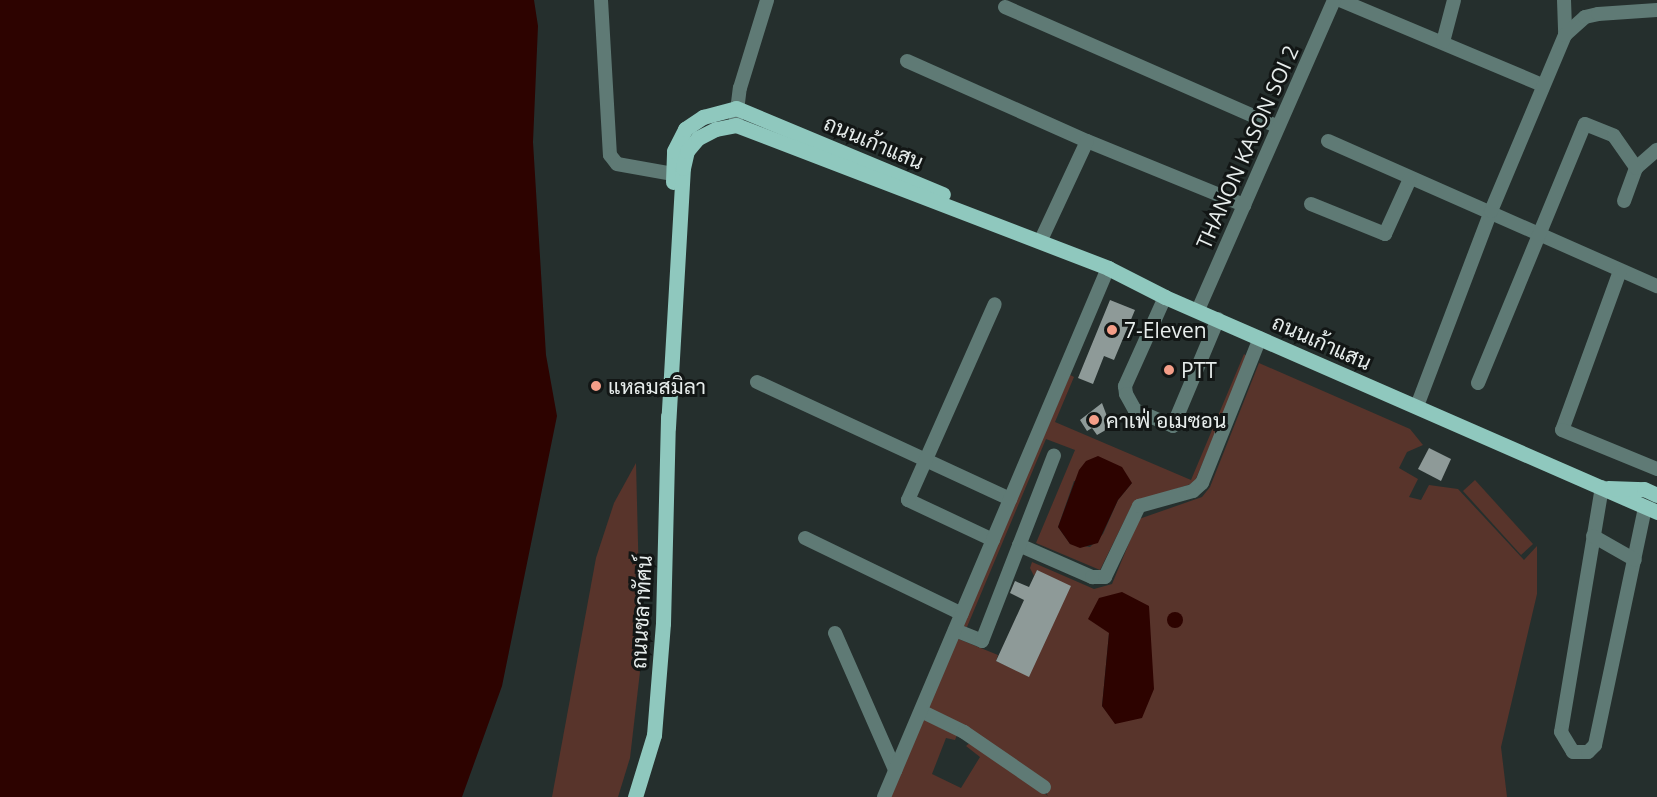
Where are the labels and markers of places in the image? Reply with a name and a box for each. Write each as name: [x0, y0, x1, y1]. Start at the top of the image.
place label: 7-Eleven: [1124, 317, 1207, 343]
marker: 7-Eleven: [1105, 323, 1119, 337]
place label: PTT: [1181, 357, 1217, 383]
marker: PTT: [1162, 363, 1176, 377]
place label: แหลมสมิลา: [608, 373, 706, 399]
marker: แหลมสมิลา: [589, 379, 603, 393]
place label: คาเฟ่ อเมซอน: [1106, 407, 1226, 433]
marker: คาเฟ่ อเมซอน: [1087, 413, 1101, 427]

